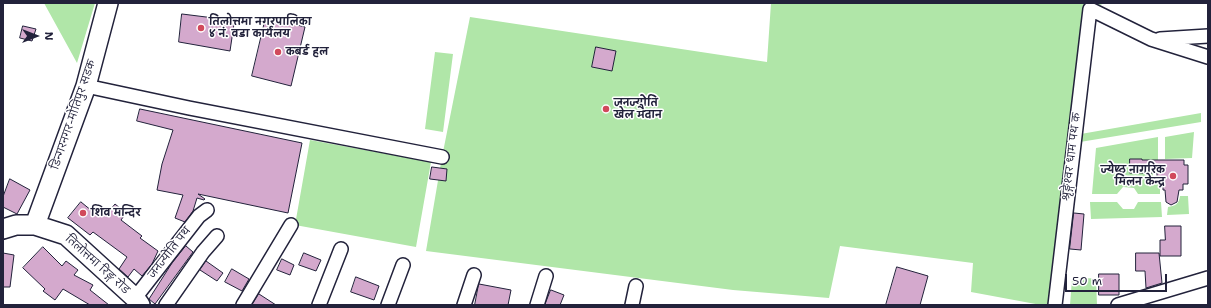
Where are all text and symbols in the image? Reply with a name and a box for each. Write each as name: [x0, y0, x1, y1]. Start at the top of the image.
north arrow: [16, 16, 56, 56]
place label: तिलोत्तमा नगरपालिका ४ नं. वडा कार्यलय: [209, 16, 311, 40]
marker: तिलोत्तमा नगरपालिका ४ नं. वडा कार्यलय: [196, 23, 206, 33]
text: N: [41, 32, 56, 40]
place label: कबर्ड हल: [286, 46, 328, 58]
marker: कबर्ड हल: [273, 47, 283, 57]
street label: डिन्गरनगर-मोतिपुर सडक: [50, 59, 98, 171]
place label: जनज्योति खेल मैदान: [614, 97, 662, 120]
marker: जनज्योति खेल मैदान: [601, 104, 611, 114]
street label: श्रृङ्गेश्वर धाम पथ क: [1061, 112, 1083, 202]
place label: ज्येष्ठ नागरिक मिलन केन्द्र: [1101, 164, 1165, 188]
marker: ज्येष्ठ नागरिक मिलन केन्द्र: [1168, 171, 1178, 181]
place label: शिव मन्दिर: [91, 207, 141, 219]
marker: शिव मन्दिर: [78, 208, 88, 218]
street label: जनज्योति पथ: [146, 225, 194, 281]
street label: तिलोत्तमा रिङ्ग रोड: [63, 233, 131, 297]
scale bar: [1067, 266, 1169, 292]
text: 50 m: [1072, 273, 1102, 289]

